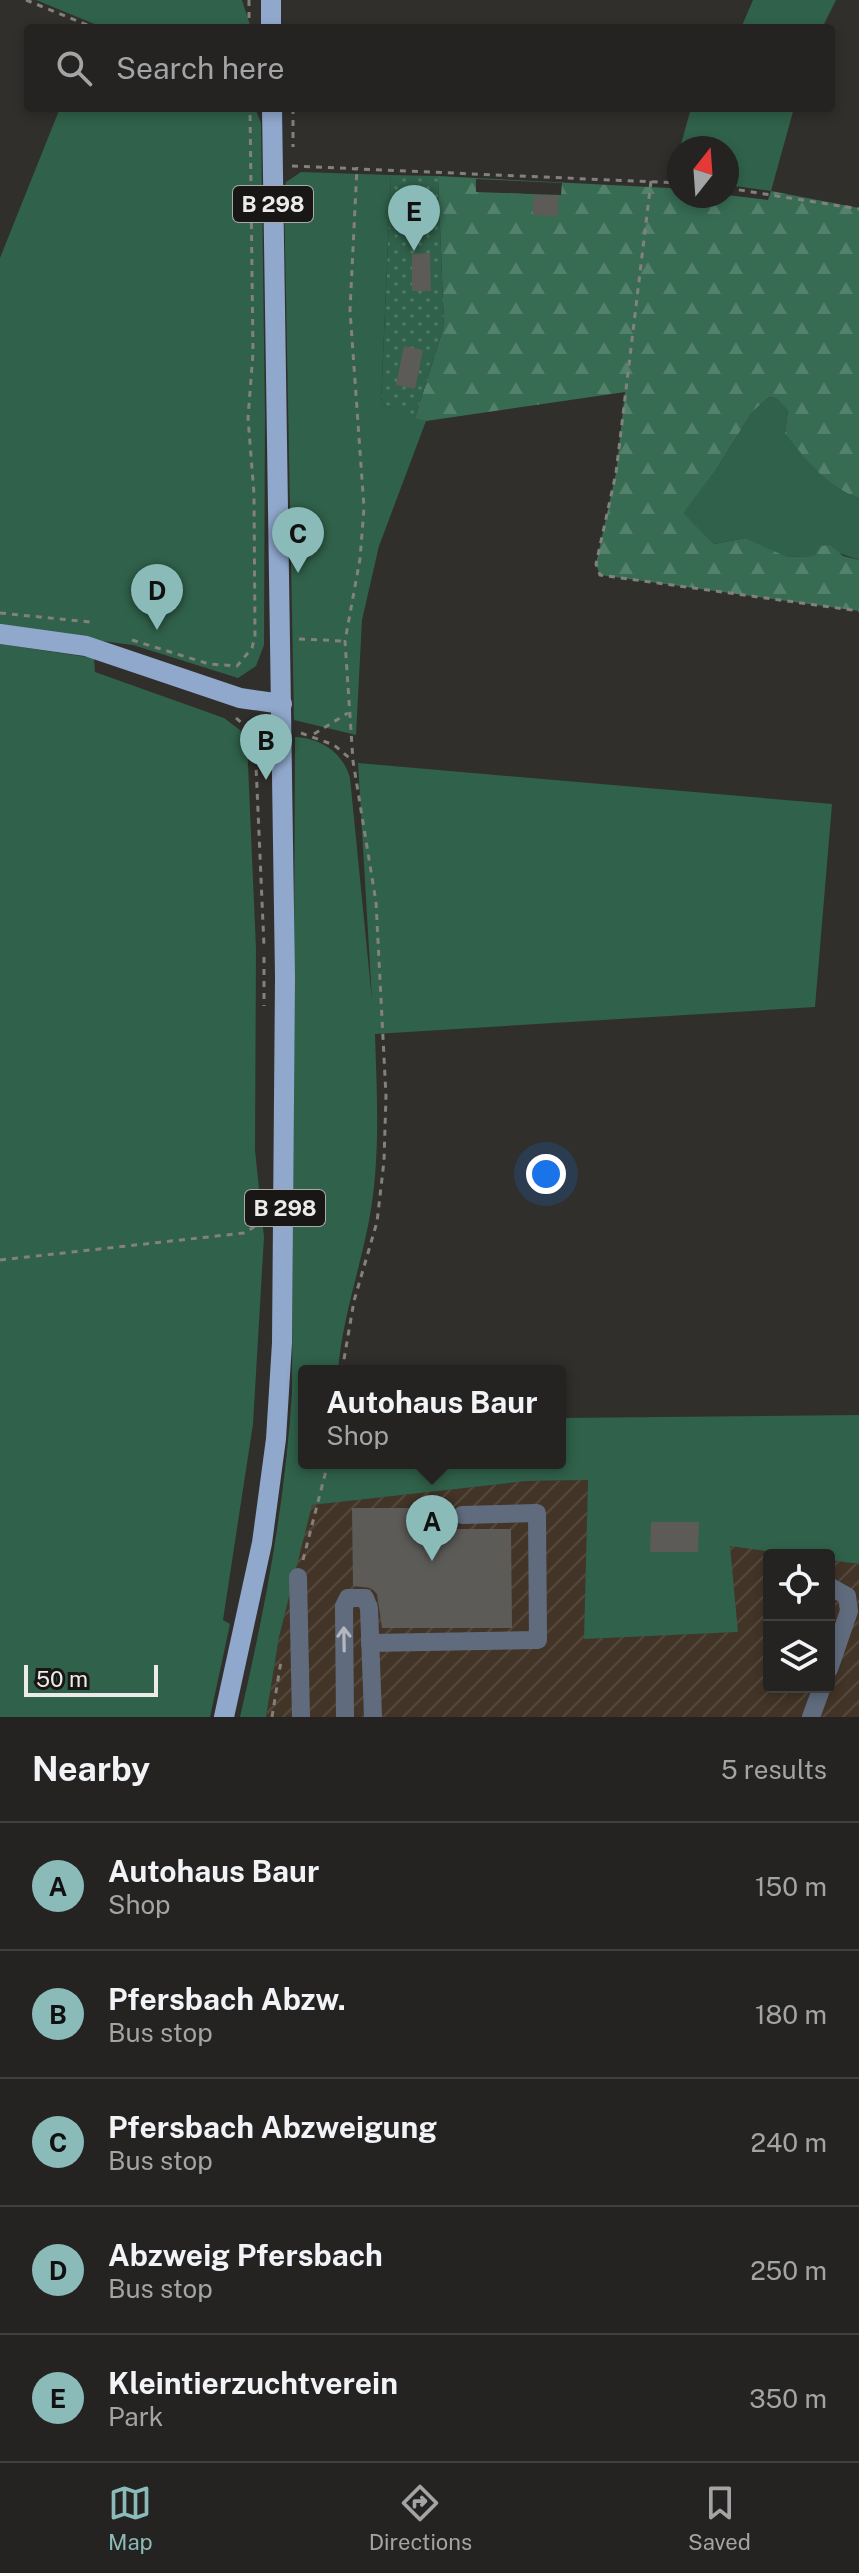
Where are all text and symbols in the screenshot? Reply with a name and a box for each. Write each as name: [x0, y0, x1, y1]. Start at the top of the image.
search box: [24, 24, 835, 112]
icon: search: [52, 46, 96, 90]
text: Search here: [116, 50, 284, 86]
north arrow: [667, 136, 739, 208]
pin: E: [388, 185, 440, 251]
road number: B 298: [233, 186, 313, 222]
pin: C: [272, 507, 324, 573]
pin: D: [131, 564, 183, 630]
pin: B: [240, 714, 292, 780]
your location: [526, 1154, 566, 1194]
road number: B 298: [245, 1190, 325, 1226]
popup: [298, 1365, 566, 1469]
text: Autohaus Baur: [326, 1384, 538, 1420]
text: Shop: [326, 1420, 389, 1451]
pin: A: [406, 1495, 458, 1561]
map controls: [763, 1549, 835, 1693]
button: locate: [763, 1549, 835, 1621]
button: layers: [763, 1621, 835, 1693]
one-way arrow: [336, 1626, 351, 1653]
scale bar: [24, 1661, 158, 1697]
text: 50 m: [36, 1666, 88, 1692]
text: Nearby: [32, 1749, 150, 1789]
text: 5 results: [721, 1754, 827, 1785]
text: Autohaus Baur: [108, 1853, 319, 1889]
text: A: [49, 1871, 67, 1902]
text: 150 m: [755, 1871, 827, 1902]
text: Shop: [108, 1889, 171, 1920]
text: Pfersbach Abzw.: [108, 1981, 346, 2017]
text: B: [49, 1999, 67, 2030]
text: 180 m: [755, 1999, 827, 2030]
text: Bus stop: [108, 2017, 213, 2048]
text: Pfersbach Abzweigung: [108, 2109, 437, 2145]
text: C: [49, 2127, 67, 2158]
text: 240 m: [750, 2127, 827, 2158]
text: Bus stop: [108, 2145, 213, 2176]
text: Abzweig Pfersbach: [108, 2237, 383, 2273]
text: D: [49, 2255, 67, 2286]
text: 250 m: [750, 2255, 827, 2286]
text: Bus stop: [108, 2273, 213, 2304]
text: Kleintierzuchtverein: [108, 2365, 398, 2401]
text: E: [50, 2383, 66, 2414]
text: 350 m: [749, 2383, 827, 2414]
text: Park: [108, 2401, 163, 2432]
tab: Map: [108, 2481, 153, 2555]
tab: Directions: [369, 2481, 472, 2555]
tab: Saved: [688, 2481, 751, 2555]

